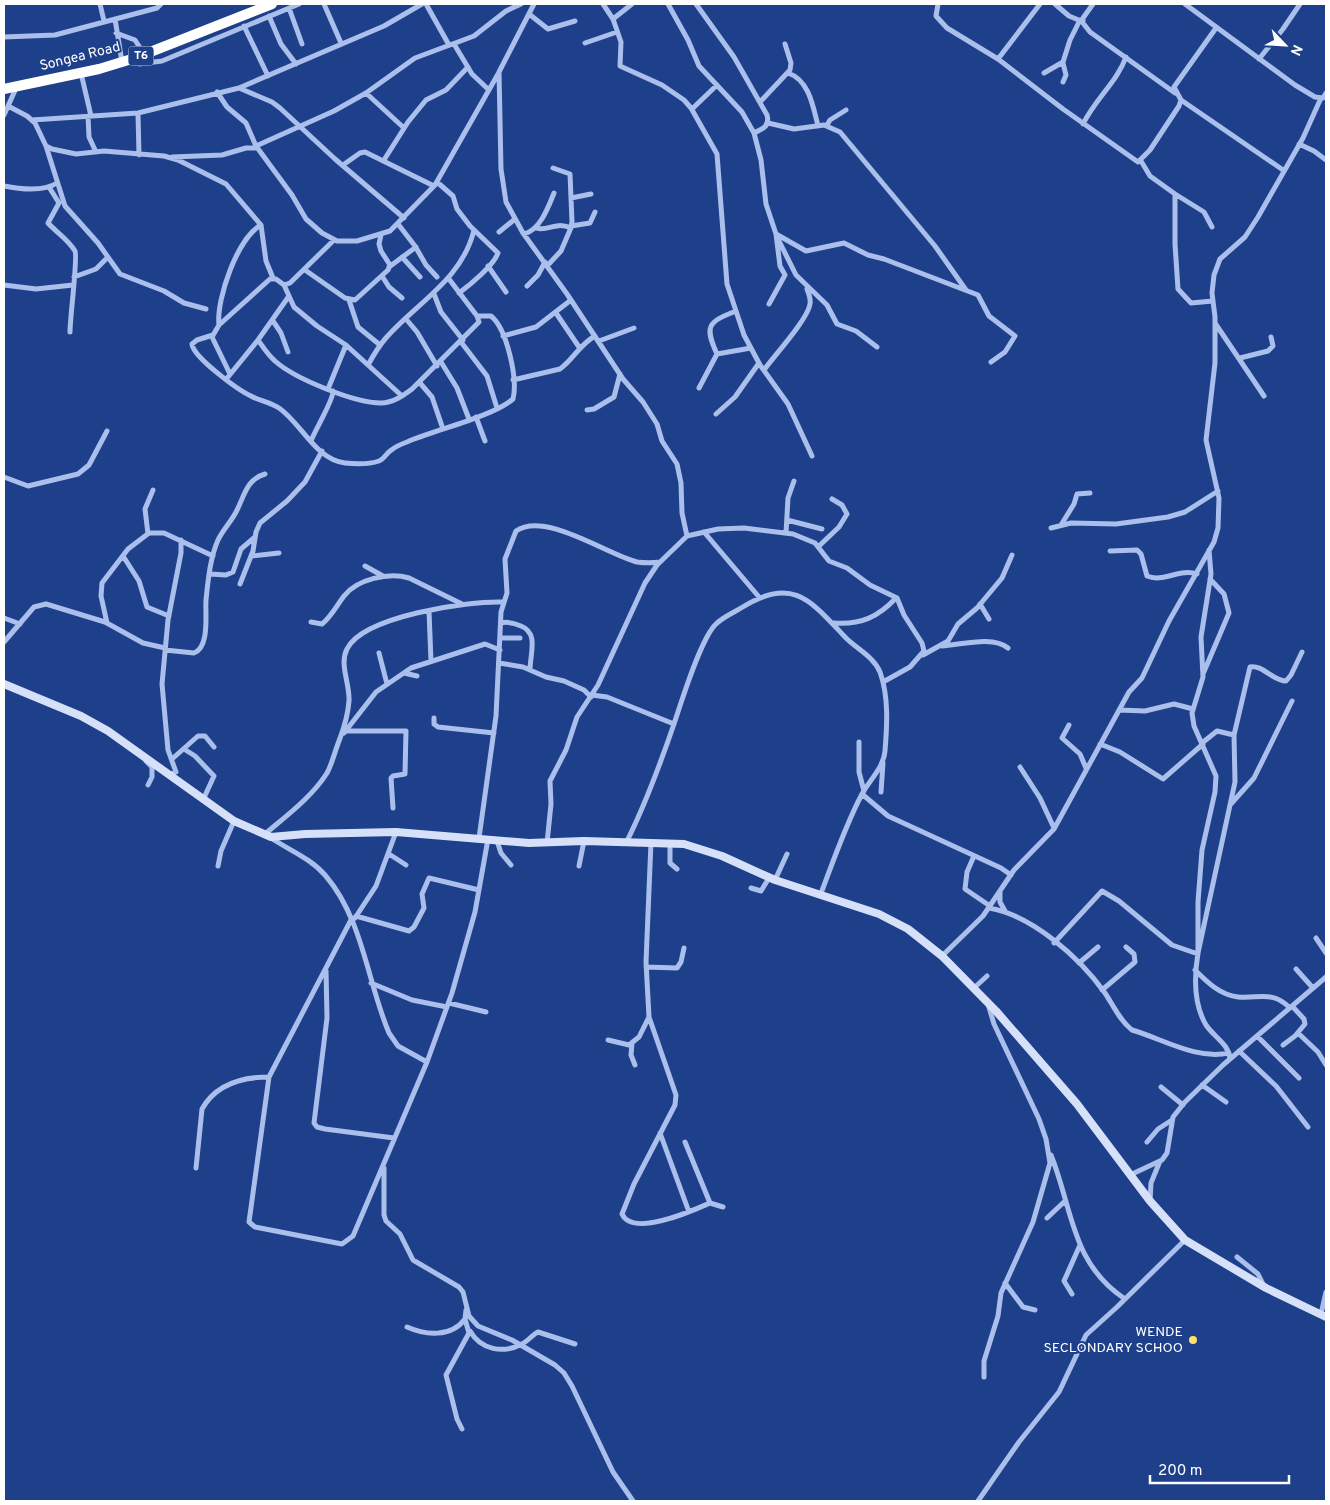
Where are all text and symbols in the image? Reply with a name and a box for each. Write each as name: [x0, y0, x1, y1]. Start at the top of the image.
north arrow: [1260, 20, 1310, 70]
street label: Songea Road: [38, 39, 122, 75]
text: N: [1286, 42, 1305, 58]
road number: T6: [128, 46, 154, 66]
place label: WENDE SECLONDARY SCHOO: [1043, 1324, 1183, 1357]
marker: WENDE SECLONDARY SCHOO: [1187, 1334, 1199, 1346]
scale bar: [1150, 1452, 1289, 1484]
text: 200 m: [1158, 1462, 1203, 1481]

